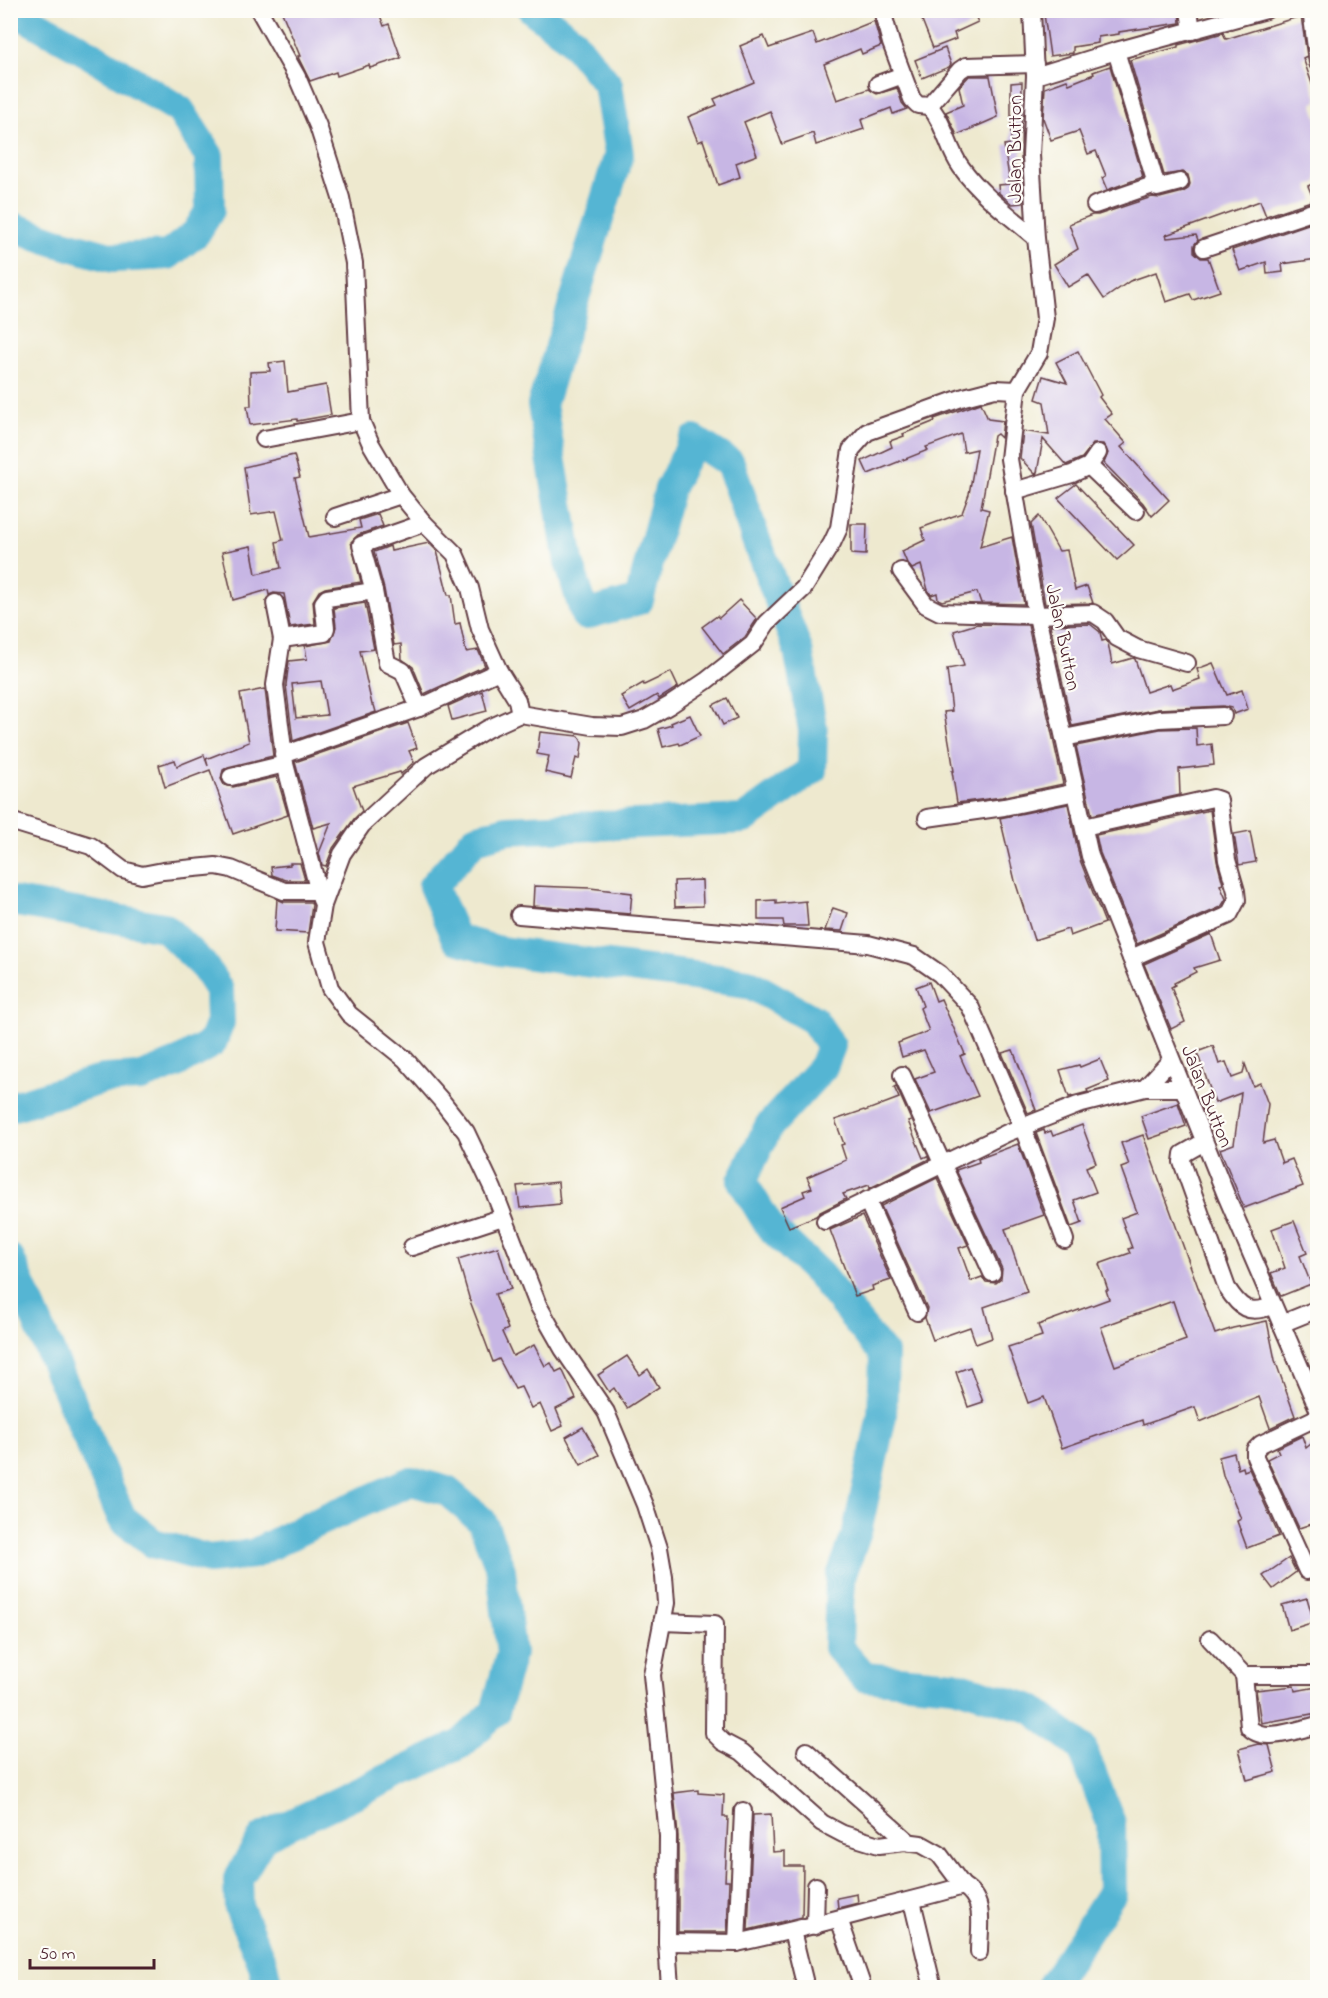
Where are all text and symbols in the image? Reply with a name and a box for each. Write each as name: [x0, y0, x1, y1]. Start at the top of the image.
street label: Jalan Button: [1002, 95, 1031, 203]
street label: Jalan Button: [1036, 582, 1087, 694]
street label: Jalan Button: [1172, 1041, 1239, 1153]
scale bar: [30, 1932, 154, 1970]
text: 50 m: [39, 1942, 76, 1968]

